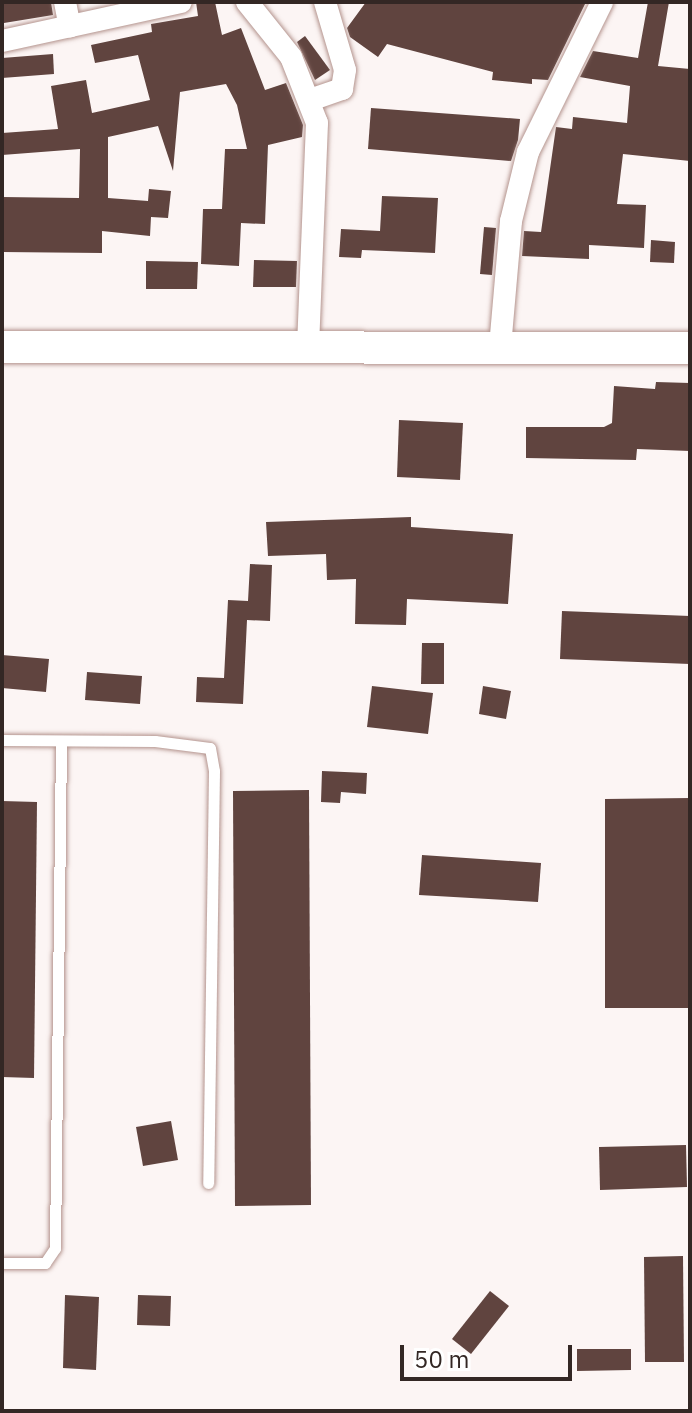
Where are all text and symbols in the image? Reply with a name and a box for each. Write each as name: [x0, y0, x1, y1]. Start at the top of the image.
scale bar: [404, 1329, 576, 1379]
text: 50 m: [414, 1343, 469, 1375]

